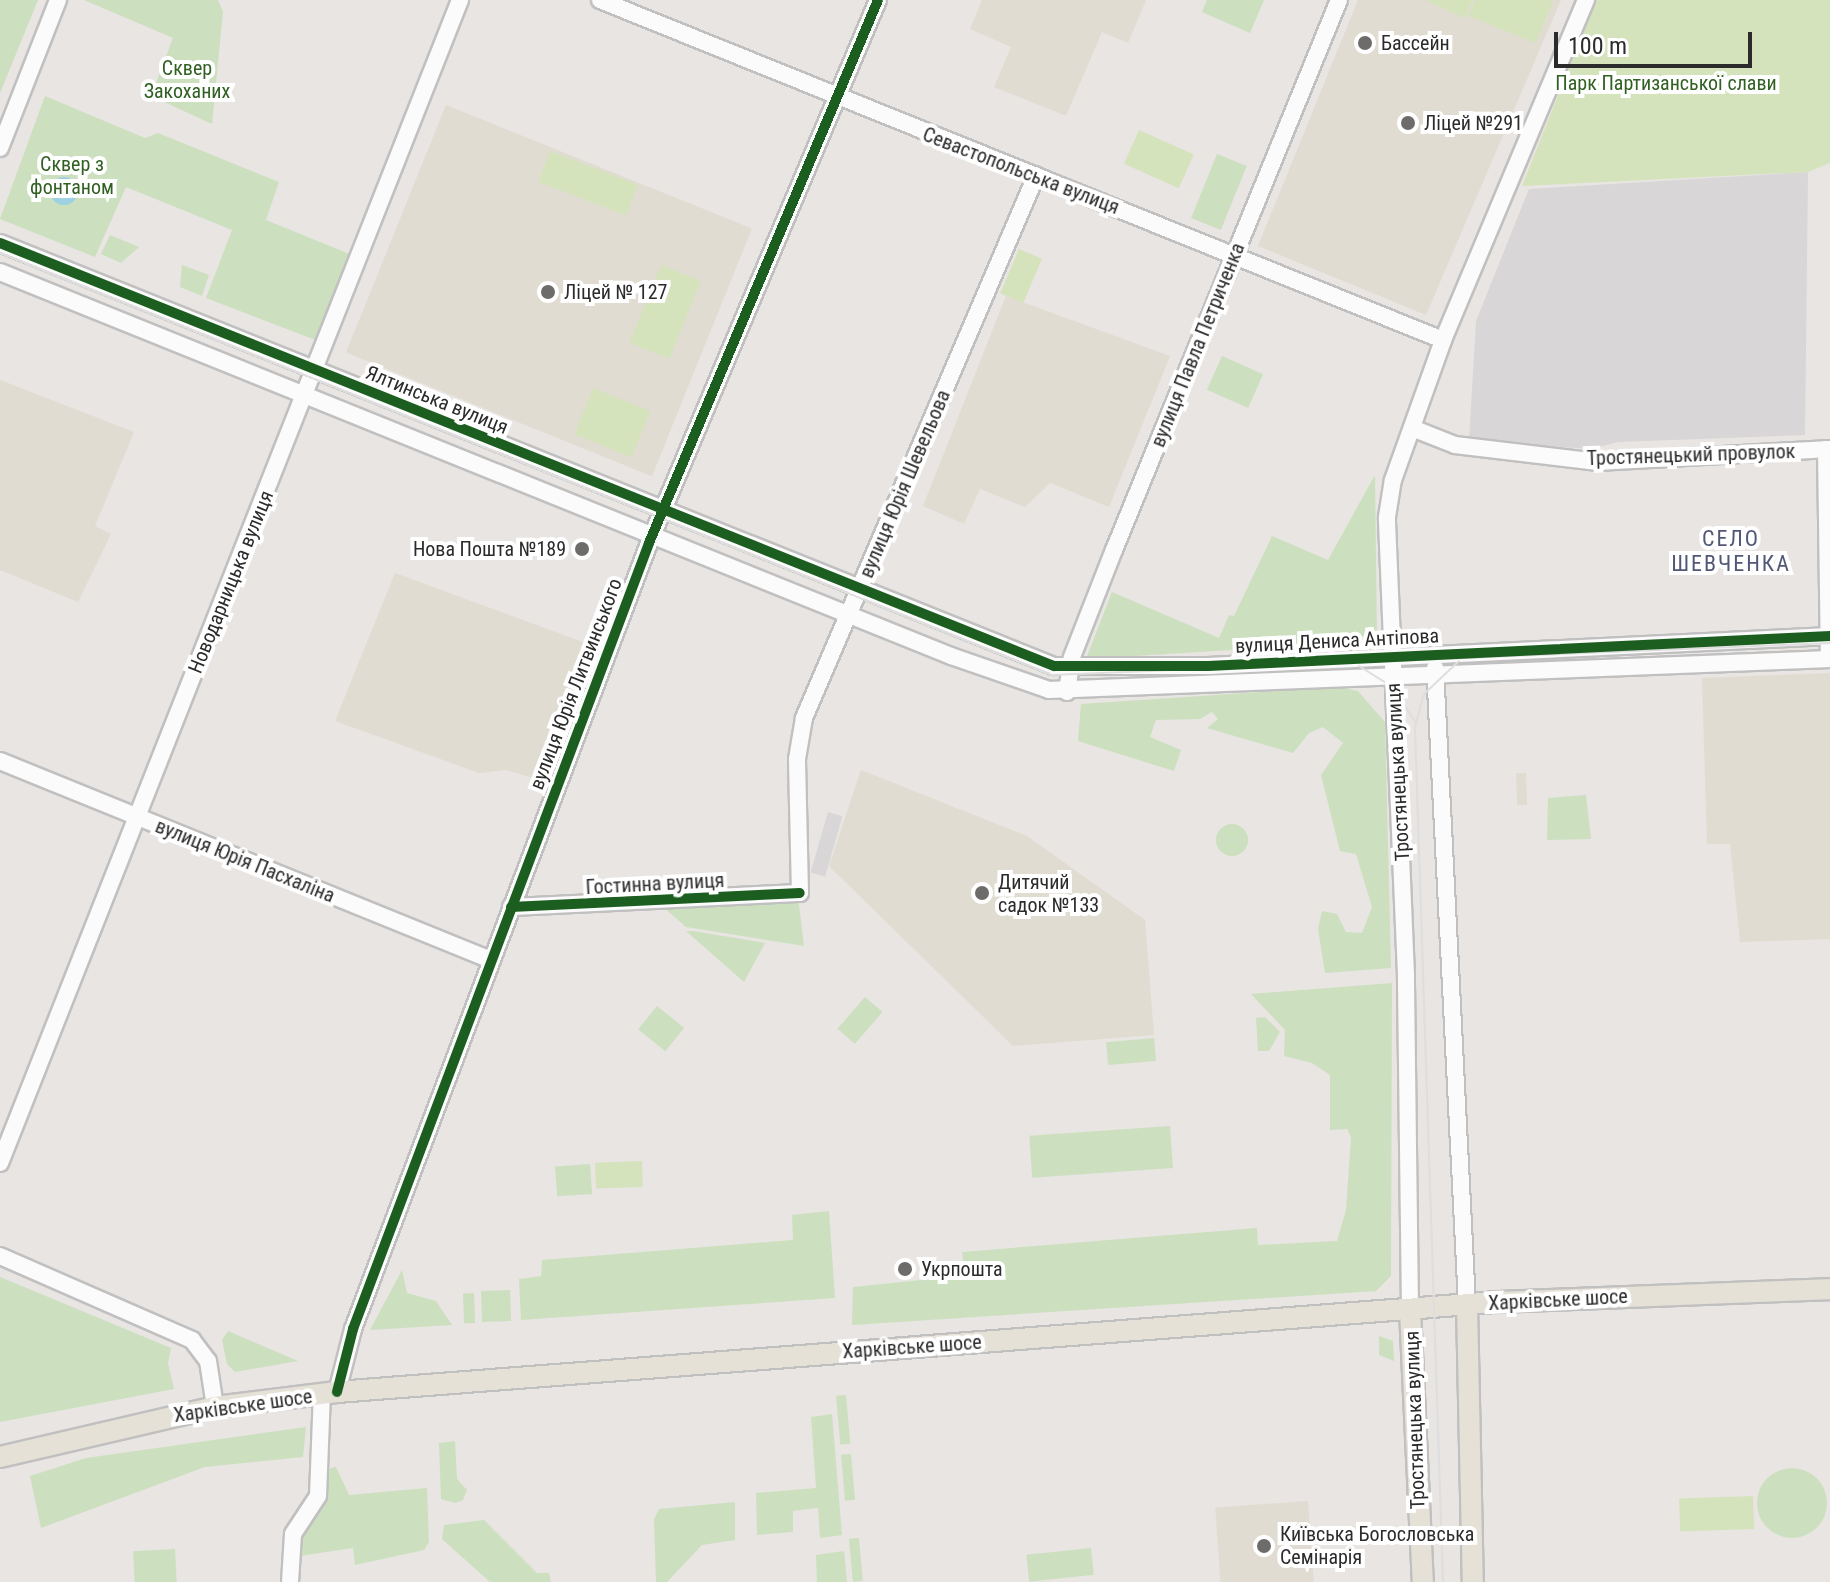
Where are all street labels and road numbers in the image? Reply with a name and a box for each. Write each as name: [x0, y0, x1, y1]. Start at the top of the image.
street label: Севастопольська вулиця: [919, 122, 1123, 220]
street label: вулиця Павла Петриченка: [1146, 239, 1250, 451]
street label: Ялтинська вулиця: [362, 361, 512, 439]
street label: вулиця Юрія Шевельова: [855, 386, 955, 582]
street label: Тростянецький провулок: [1586, 439, 1796, 471]
street label: Новодарницька вулиця: [183, 487, 279, 677]
street label: вулиця Юрія Литвинського: [525, 575, 627, 793]
street label: вулиця Дениса Антіпова: [1234, 624, 1440, 658]
street label: Тростянецька вулиця: [1381, 682, 1415, 862]
street label: вулиця Юрія Пасхаліна: [152, 814, 338, 908]
street label: Гостинна вулиця: [585, 868, 725, 900]
street label: Харківське шосе: [1488, 1284, 1628, 1316]
street label: Харківське шосе: [841, 1330, 983, 1364]
street label: Тростянецька вулиця: [1400, 1330, 1430, 1510]
street label: Харківське шосе: [172, 1384, 314, 1428]

